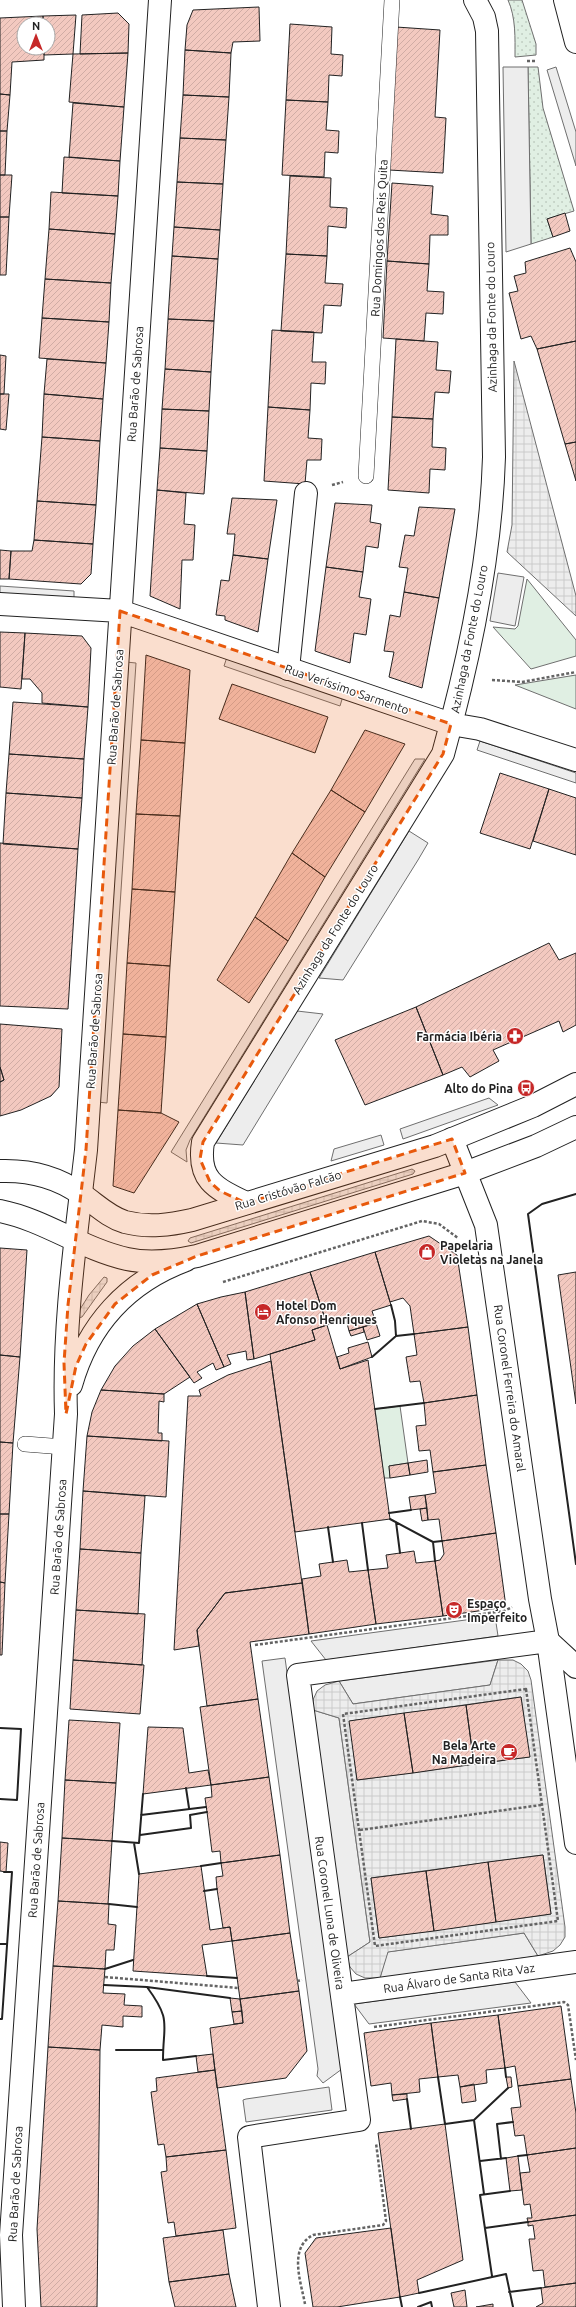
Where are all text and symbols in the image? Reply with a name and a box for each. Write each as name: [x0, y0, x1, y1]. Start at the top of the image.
north arrow: [16, 16, 56, 56]
text: N: [32, 20, 40, 32]
street label: Rua Domingos dos Reis Quita: [368, 159, 390, 317]
street label: Azinhaga da Fonte do Louro: [483, 242, 499, 392]
street label: Rua Barão de Sabrosa: [124, 326, 146, 442]
street label: Azinhaga da Fonte do Louro: [448, 564, 490, 714]
street label: Rua Barão de Sabrosa: [104, 649, 126, 765]
street label: Rua Veríssimo Sarmento: [283, 662, 411, 716]
street label: Azinhaga da Fonte do Louro: [290, 862, 380, 996]
street label: Rua Barão de Sabrosa: [83, 973, 105, 1089]
pharmacy icon: Farmácia Ibéria: [505, 1026, 525, 1046]
place label: Farmácia Ibéria: [416, 1030, 502, 1043]
bus stop icon: Alto do Pina: [516, 1078, 536, 1098]
place label: Alto do Pina: [444, 1082, 513, 1095]
street label: Rua Cristóvão Falcão: [233, 1168, 343, 1212]
place label: Papelaria Violetas na Janela: [440, 1239, 543, 1266]
shop icon: Papelaria Violetas na Janela: [417, 1242, 437, 1262]
place label: Hotel Dom Afonso Henriques: [276, 1299, 377, 1326]
hotel icon: Hotel Dom Afonso Henriques: [253, 1302, 273, 1322]
street label: Rua Coronel Ferreira do Amaral: [492, 1304, 528, 1472]
street label: Rua Barão de Sabrosa: [47, 1479, 69, 1595]
place label: Espaço Imperfeito: [467, 1597, 527, 1624]
theatre icon: Espaço Imperfeito: [444, 1600, 464, 1620]
place label: Bela Arte Na Madeira: [432, 1739, 496, 1766]
cafe icon: Bela Arte Na Madeira: [499, 1742, 519, 1762]
street label: Rua Barão de Sabrosa: [25, 1802, 47, 1918]
street label: Rua Coronel Luna de Oliveira: [313, 1835, 347, 1991]
street label: Rua Álvaro de Santa Rita Vaz: [382, 1961, 536, 1995]
street label: Rua Barão de Sabrosa: [5, 2126, 25, 2242]

